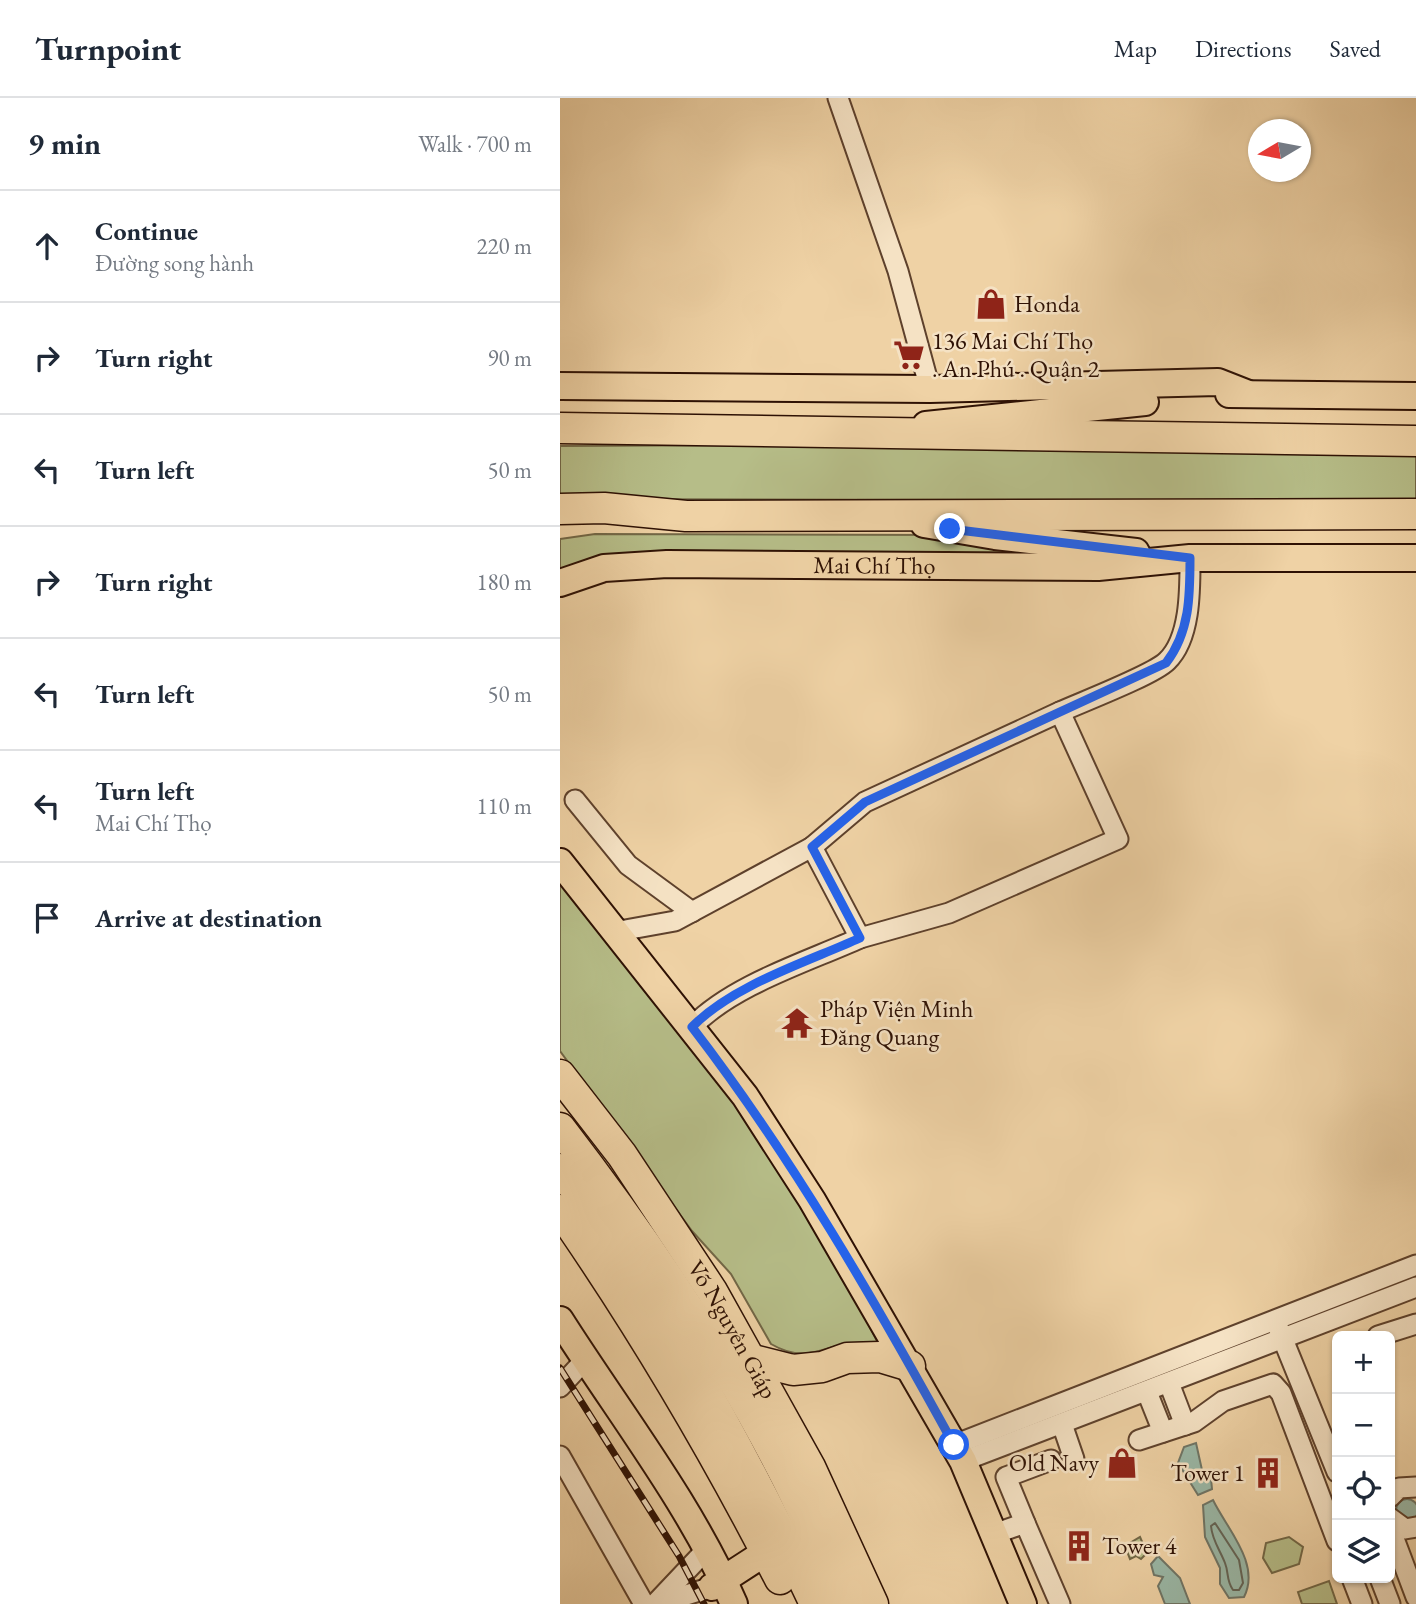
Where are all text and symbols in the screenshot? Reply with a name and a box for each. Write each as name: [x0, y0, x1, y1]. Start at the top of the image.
text: Turnpoint: [35, 27, 181, 70]
text: Map: [1114, 33, 1157, 64]
text: Directions: [1195, 33, 1292, 64]
text: Saved: [1330, 33, 1381, 64]
north arrow: [1248, 119, 1311, 182]
text: 9 min: [28, 124, 101, 163]
text: Walk · 700 m: [418, 129, 532, 159]
text: Continue: [95, 214, 198, 248]
icon: ahead: [28, 227, 66, 265]
text: 220 m: [476, 231, 532, 261]
text: Đường song hành: [95, 248, 254, 278]
shop icon: Honda: [974, 287, 1008, 321]
place label: Honda: [1014, 288, 1080, 319]
place label: 136 Mai Chí Thọ . An Phú . Quận 2: [932, 325, 1100, 384]
supermarket icon: 136 Mai Chí Thọ . An Phú . Quận 2: [892, 338, 926, 372]
icon: right: [28, 339, 66, 377]
text: Turn right: [95, 341, 213, 375]
text: 90 m: [487, 343, 532, 373]
icon: left: [28, 451, 66, 489]
text: Turn left: [95, 453, 194, 487]
text: 50 m: [487, 455, 532, 485]
route end: [934, 513, 965, 544]
street label: Mai Chí Thọ: [813, 549, 936, 581]
icon: right: [28, 563, 66, 601]
text: Turn right: [95, 565, 213, 599]
text: 180 m: [476, 567, 532, 597]
icon: left: [28, 675, 66, 713]
text: Turn left: [95, 677, 194, 711]
text: 50 m: [487, 679, 532, 709]
text: Turn left: [95, 774, 194, 808]
icon: left: [28, 787, 66, 825]
text: 110 m: [476, 791, 532, 821]
text: Mai Chí Thọ: [95, 808, 212, 838]
icon: arrive: [28, 899, 66, 937]
text: Arrive at destination: [95, 901, 322, 935]
place label: Pháp Viện Minh Đăng Quang: [820, 993, 973, 1052]
temple icon: Pháp Viện Minh Đăng Quang: [780, 1006, 814, 1040]
street label: Võ Nguyên Giáp: [681, 1254, 785, 1404]
map controls: [1332, 1331, 1395, 1583]
button: +: [1332, 1331, 1395, 1394]
button: −: [1332, 1394, 1395, 1457]
route start: [938, 1429, 969, 1460]
shop icon: Old Navy: [1105, 1446, 1139, 1480]
place label: Old Navy: [1009, 1447, 1099, 1478]
building icon: Tower 1: [1251, 1456, 1285, 1490]
place label: Tower 1: [1170, 1457, 1245, 1488]
button: locate: [1332, 1457, 1395, 1520]
button: layers: [1332, 1520, 1395, 1583]
building icon: Tower 4: [1062, 1529, 1096, 1563]
place label: Tower 4: [1102, 1530, 1177, 1561]

